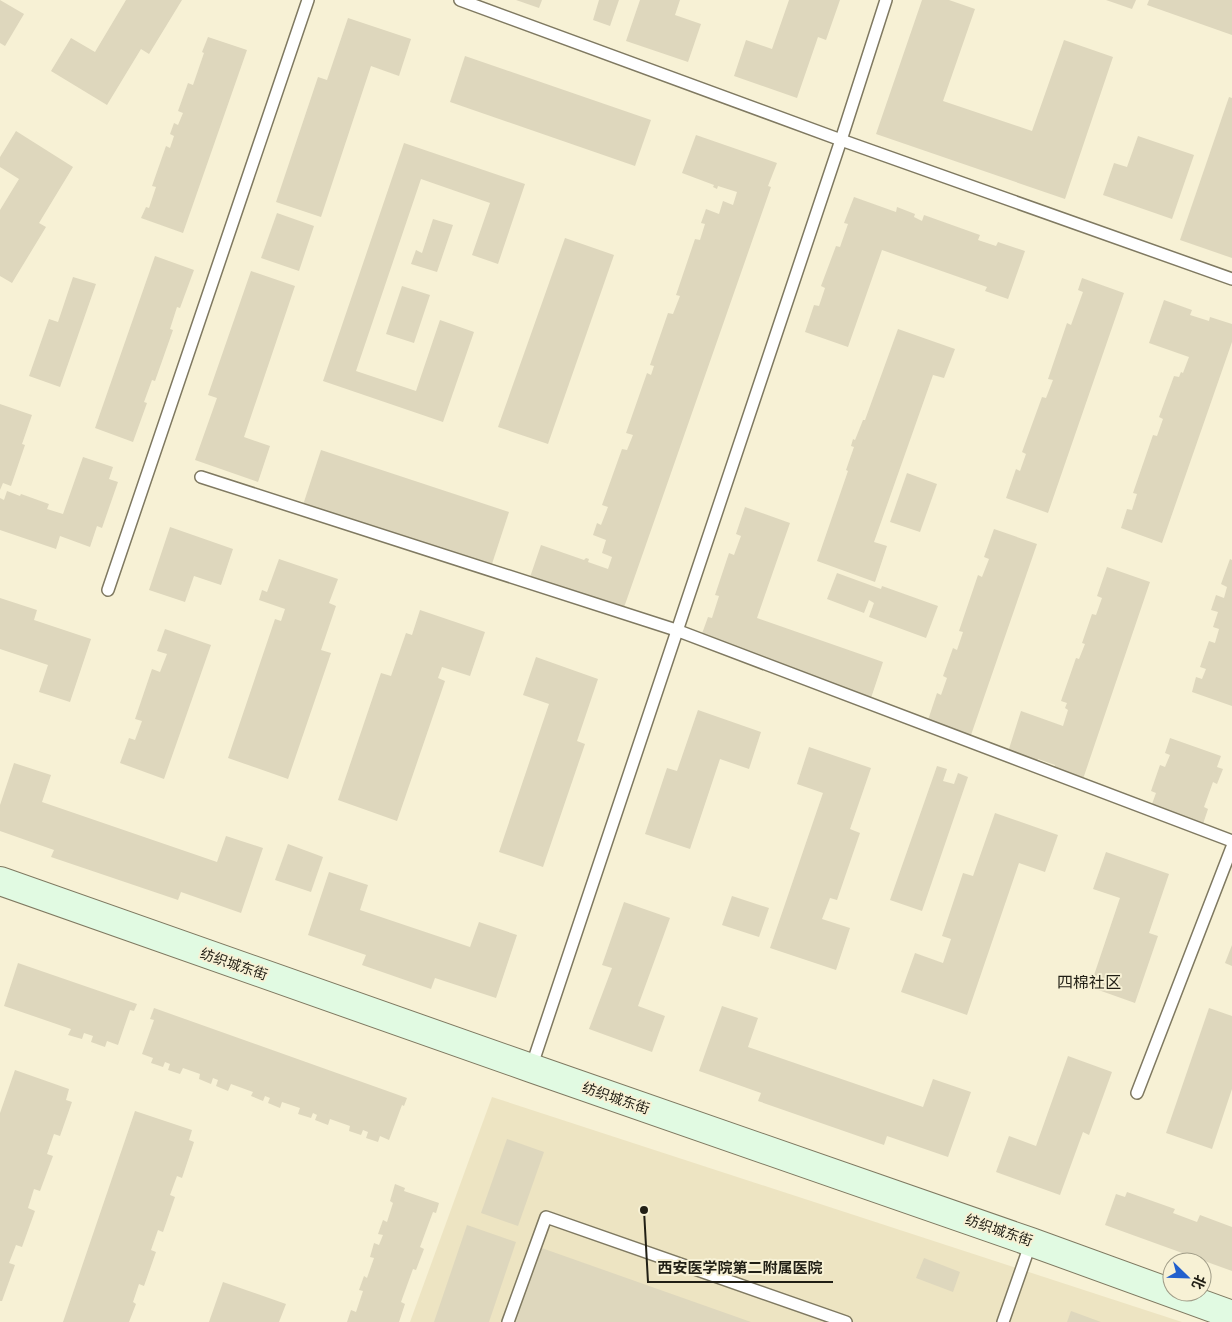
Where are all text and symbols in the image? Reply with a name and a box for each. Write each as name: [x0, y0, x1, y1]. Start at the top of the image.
street label: 纺织城东街: [198, 944, 270, 983]
district label: 四棉社区: [1057, 972, 1121, 991]
street label: 纺织城东街: [580, 1078, 652, 1117]
street label: 纺织城东街: [963, 1210, 1035, 1249]
callout: 西安医学院第二附属医院: [648, 1252, 833, 1282]
north arrow: [1162, 1252, 1212, 1302]
text: 西安医学院第二附属医院: [657, 1258, 823, 1276]
text: 北: [1189, 1273, 1210, 1292]

